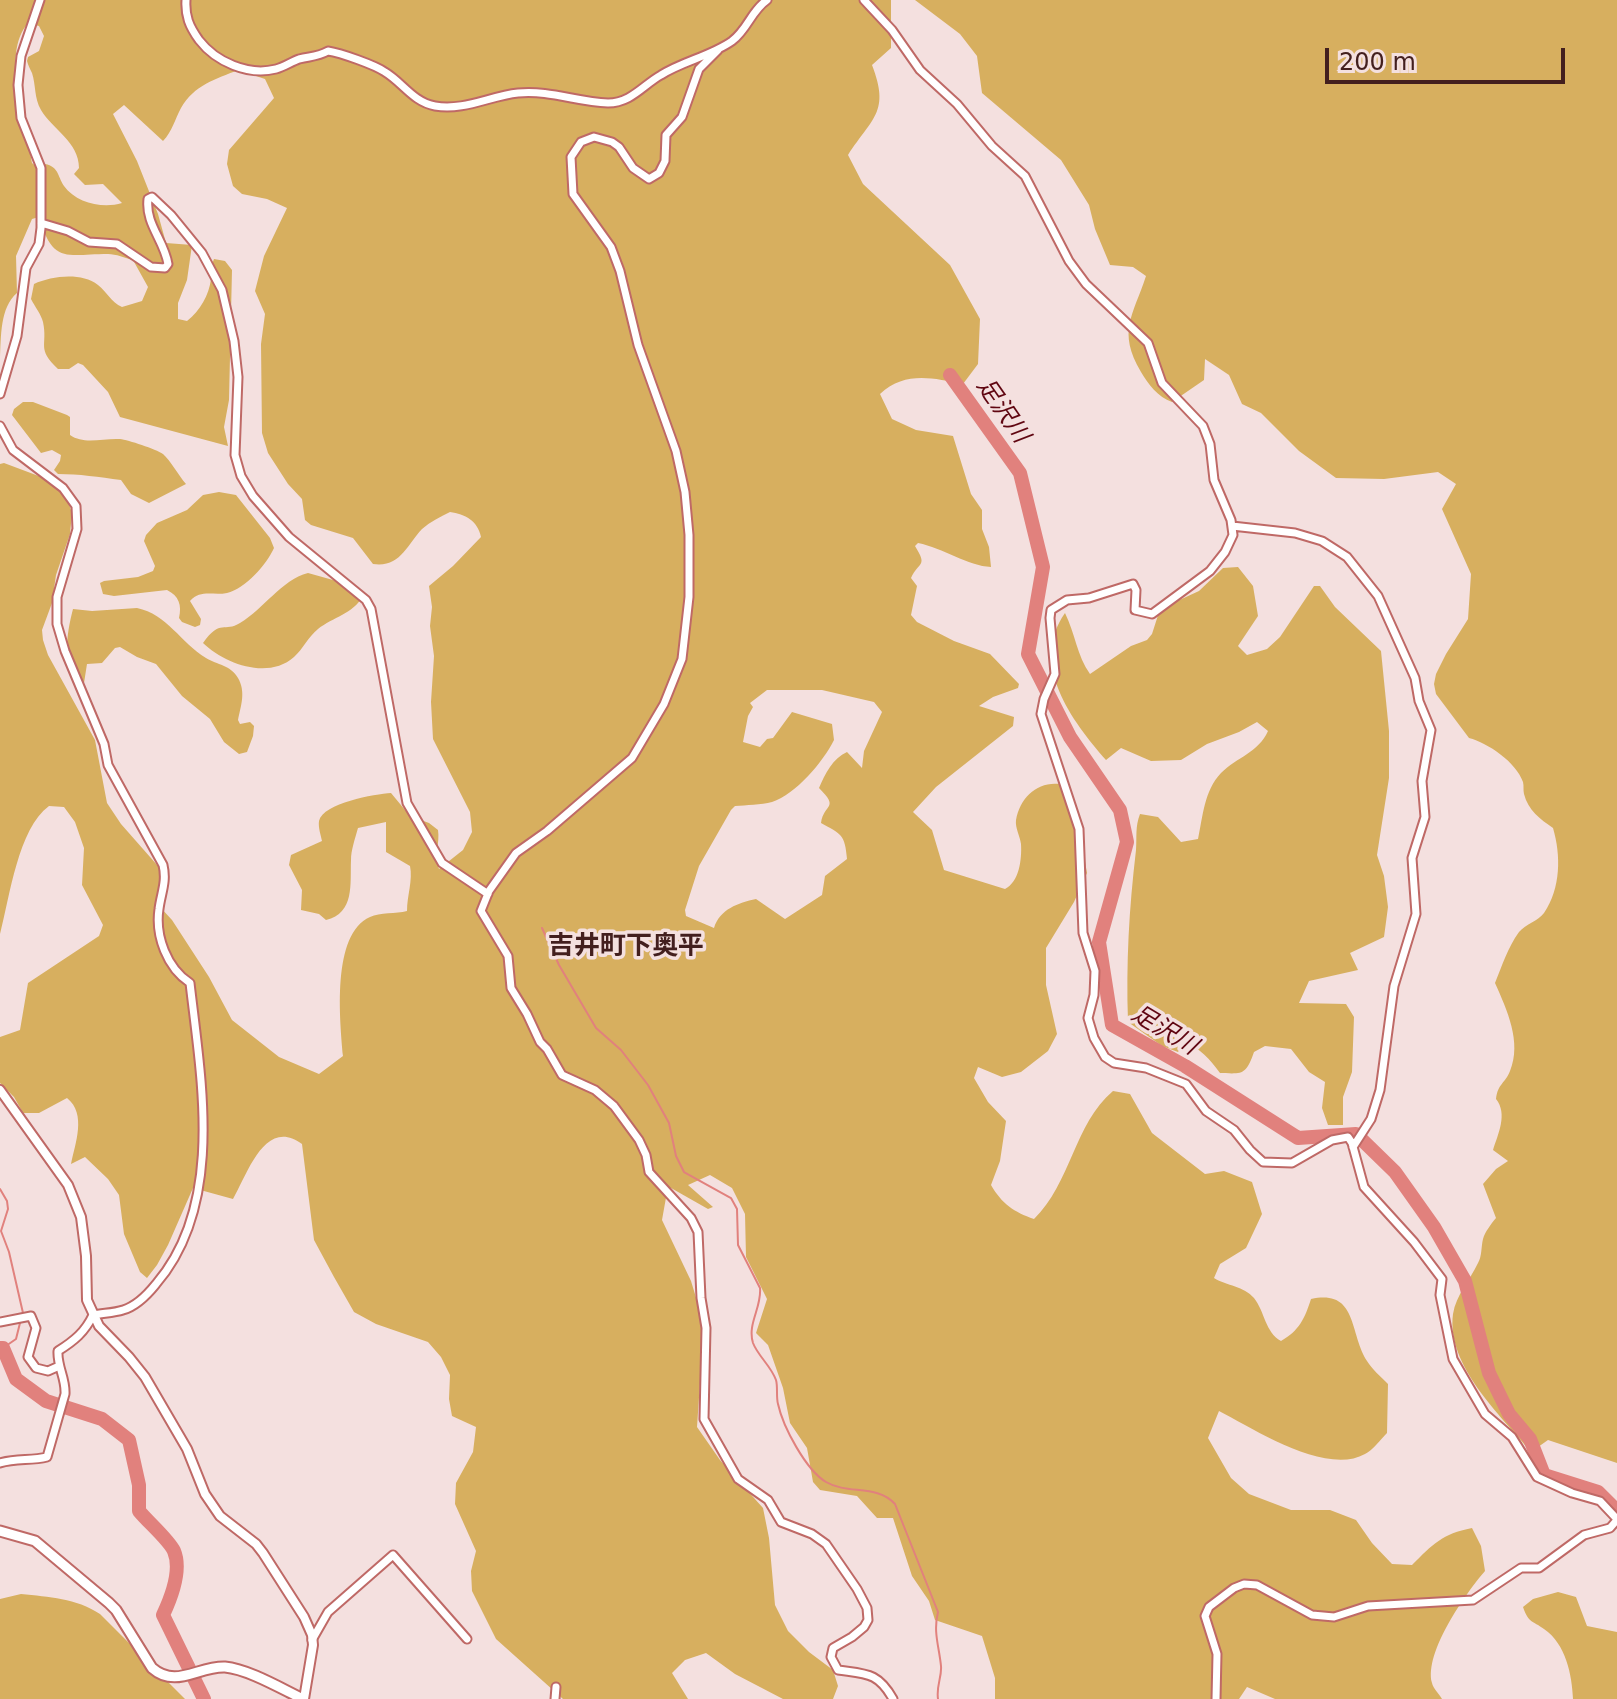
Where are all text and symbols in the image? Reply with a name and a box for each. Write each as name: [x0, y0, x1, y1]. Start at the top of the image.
scale bar: [1329, 32, 1569, 82]
text: 200 m: [1339, 48, 1416, 76]
water label: 足沢川: [970, 373, 1034, 449]
district label: 吉井町下奥平: [548, 931, 704, 963]
water label: 足沢川: [1126, 1000, 1202, 1062]

